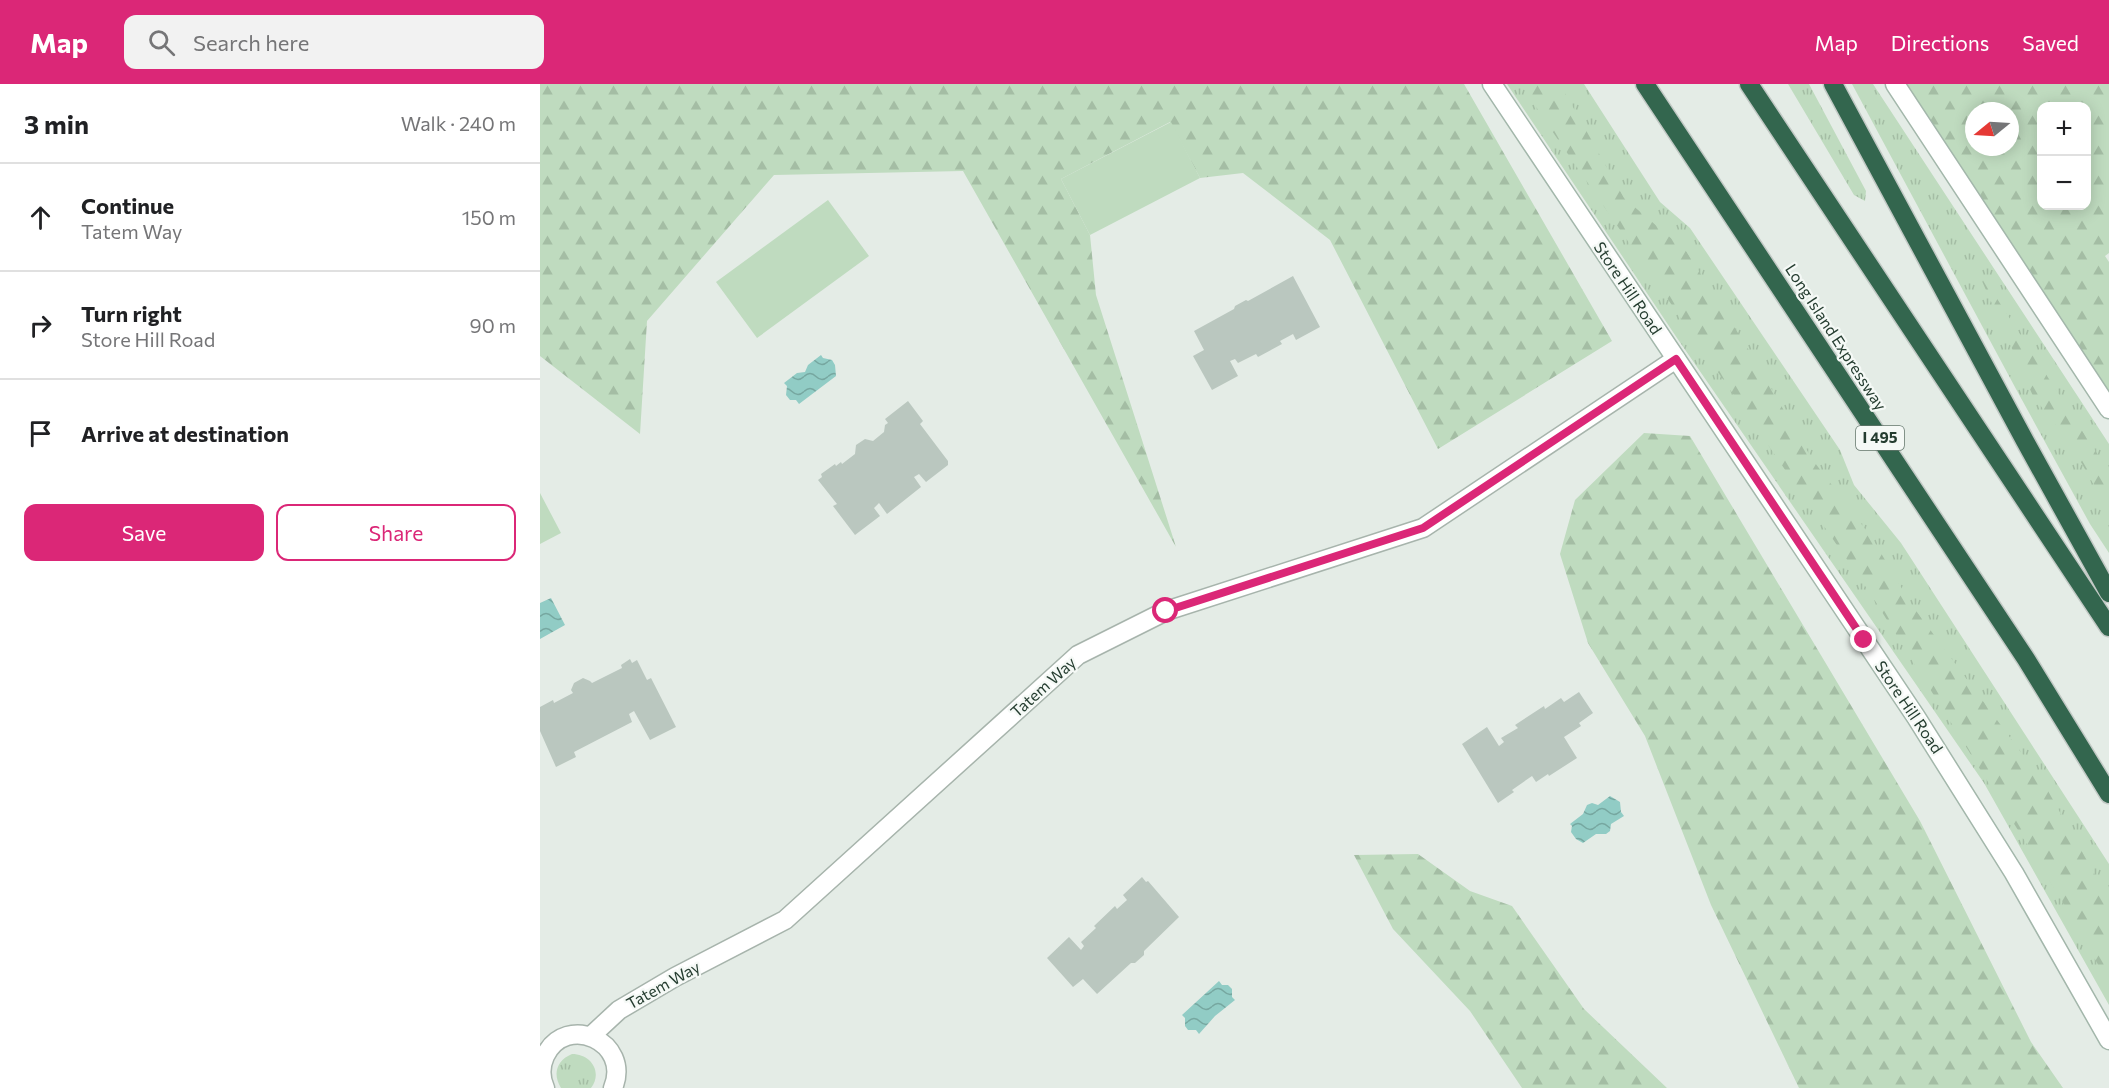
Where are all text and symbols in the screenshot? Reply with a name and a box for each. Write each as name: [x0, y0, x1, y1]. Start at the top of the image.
search box: [124, 15, 544, 69]
text: Map: [30, 25, 88, 59]
icon: search: [145, 26, 178, 59]
text: Search here: [193, 29, 309, 56]
text: Map: [1815, 30, 1858, 55]
text: Directions: [1891, 30, 1989, 55]
text: Saved: [2022, 30, 2079, 55]
north arrow: [1965, 102, 2019, 156]
map controls: [2037, 102, 2091, 210]
button: +: [2037, 102, 2091, 156]
text: 3 min: [24, 108, 89, 139]
text: Walk · 240 m: [401, 111, 516, 135]
button: −: [2037, 156, 2091, 210]
text: Continue: [81, 192, 174, 219]
icon: ahead: [24, 201, 57, 234]
text: 150 m: [462, 205, 516, 229]
text: Tatem Way: [81, 219, 182, 243]
street label: Store Hill Road: [1590, 238, 1666, 338]
street label: Long Island Expressway: [1782, 260, 1891, 414]
text: Turn right: [81, 300, 182, 327]
icon: right: [24, 309, 57, 342]
text: 90 m: [470, 313, 516, 337]
text: Store Hill Road: [81, 327, 215, 351]
icon: arrive: [24, 417, 57, 450]
text: Arrive at destination: [81, 420, 289, 447]
road number: I 495: [1856, 426, 1904, 450]
button: Save: [24, 504, 264, 561]
button: Share: [276, 504, 516, 561]
route start: [1152, 597, 1178, 623]
route end: [1850, 626, 1876, 652]
street label: Tatem Way: [1006, 652, 1079, 721]
street label: Store Hill Road: [1871, 657, 1947, 757]
street label: Tatem Way: [623, 957, 703, 1013]

